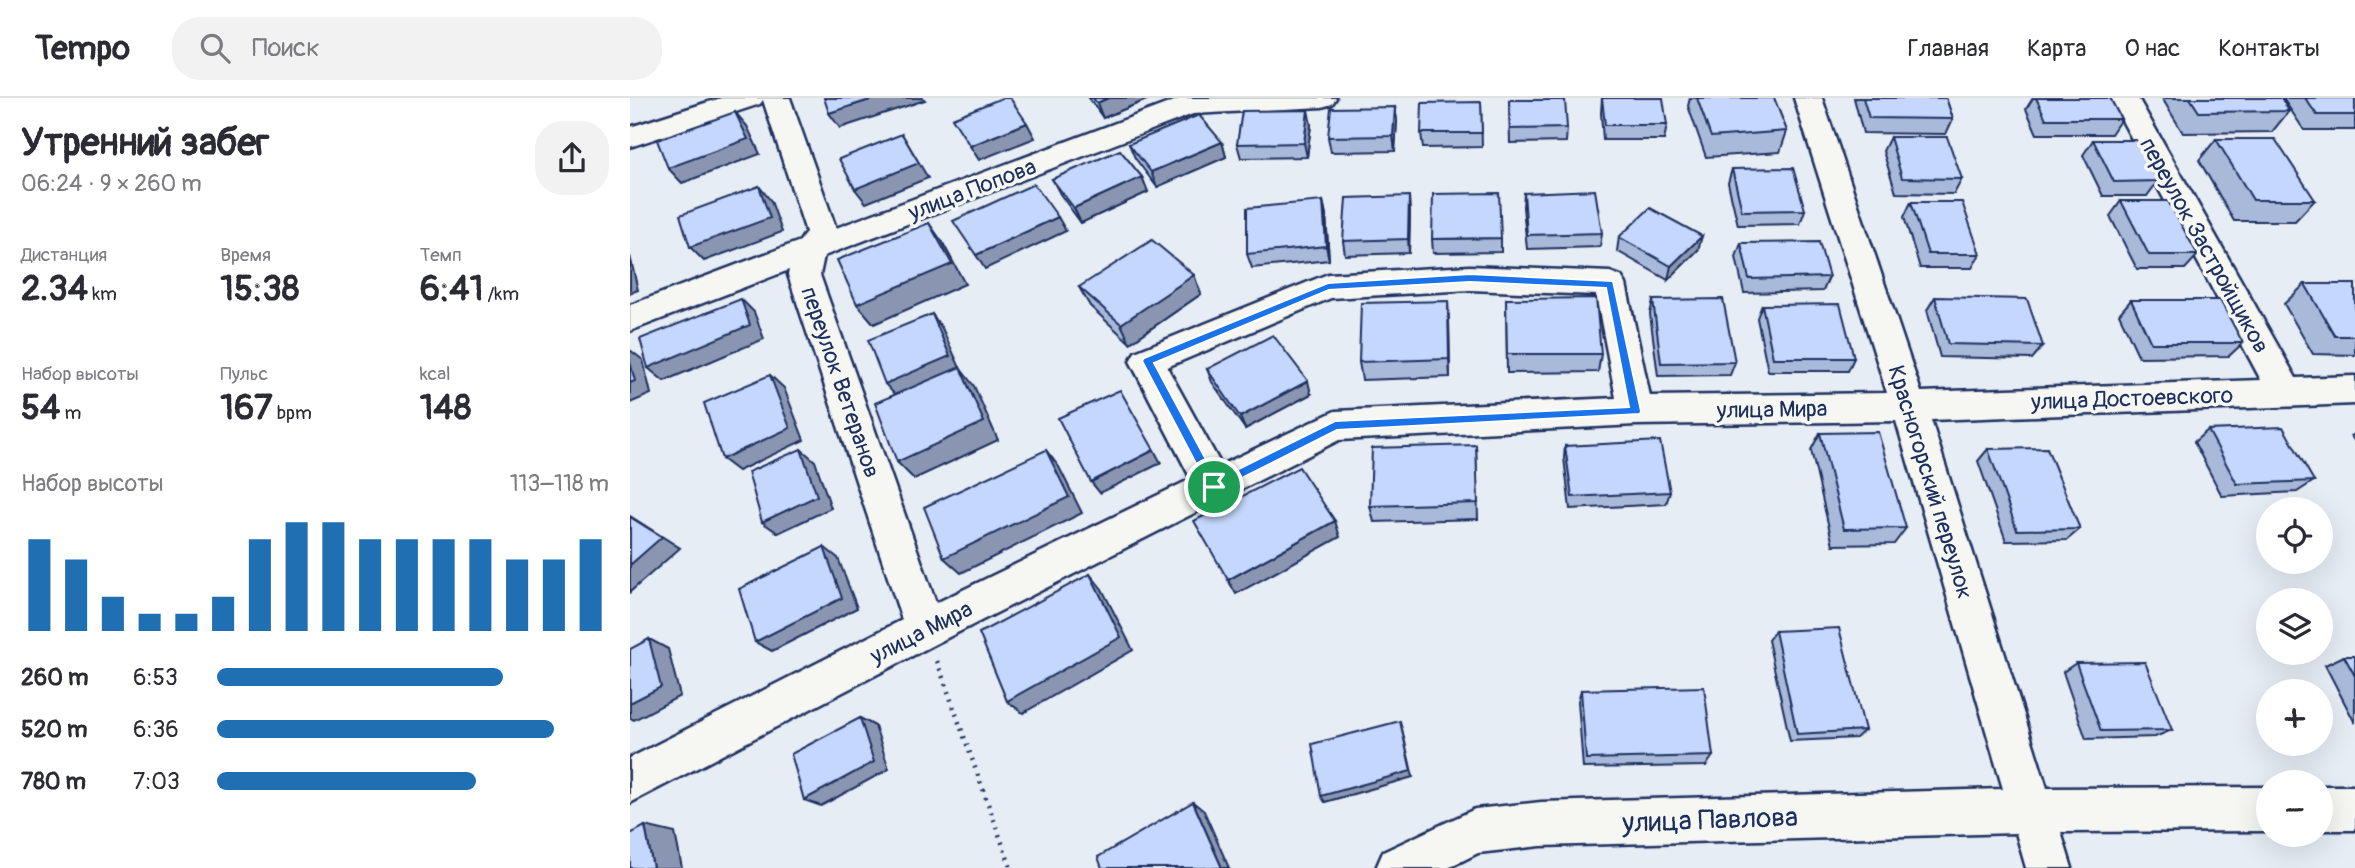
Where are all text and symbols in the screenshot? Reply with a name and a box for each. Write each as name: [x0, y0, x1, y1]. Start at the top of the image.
search box: [172, 17, 662, 80]
text: Tempo: [35, 28, 130, 69]
icon: search: [196, 29, 234, 67]
text: Поиск: [252, 32, 320, 64]
text: Главная: [1908, 34, 1989, 63]
text: Карта: [2027, 34, 2087, 63]
text: О нас: [2125, 34, 2180, 63]
text: Контакты: [2218, 34, 2320, 63]
text: Утренний забег: [21, 119, 269, 167]
button: share: [535, 121, 609, 195]
street label: переулок Застройщиков: [2133, 132, 2276, 358]
street label: улица Попова: [903, 152, 1040, 227]
text: 06:24 · 9 × 260 m: [21, 169, 202, 198]
text: Дистанция: [21, 243, 107, 267]
text: Время: [220, 243, 271, 267]
text: Темп: [420, 243, 462, 267]
text: 2.34: [21, 267, 88, 311]
text: 15:38: [220, 267, 300, 311]
text: 6:41: [420, 267, 483, 311]
text: km: [88, 282, 117, 306]
text: /km: [483, 282, 519, 306]
street label: переулок Ветеранов: [794, 283, 887, 482]
text: Набор высоты: [21, 362, 139, 386]
text: Пульс: [220, 362, 268, 386]
text: kcal: [420, 362, 451, 386]
street label: Красногорский переулок: [1881, 362, 1980, 602]
street label: улица Достоевского: [2029, 380, 2234, 417]
text: 54: [21, 386, 60, 430]
text: 167: [220, 386, 273, 430]
text: 148: [420, 386, 471, 430]
street label: улица Мира: [1715, 394, 1828, 425]
text: m: [60, 401, 81, 425]
text: bpm: [273, 401, 312, 425]
pin: [1184, 457, 1244, 517]
icon: arrive: [1195, 468, 1233, 506]
text: Набор высоты: [21, 469, 163, 498]
text: 113–118 m: [510, 469, 609, 498]
map controls: [2256, 497, 2333, 847]
button: locate: [2256, 497, 2333, 574]
button: layers: [2256, 588, 2333, 665]
street label: улица Мира: [864, 594, 977, 671]
text: 260 m: [21, 663, 88, 692]
text: 6:53: [133, 663, 178, 692]
button: +: [2256, 679, 2333, 756]
text: 520 m: [21, 715, 87, 744]
text: 6:36: [133, 715, 179, 744]
text: 780 m: [21, 767, 86, 796]
text: 7:03: [133, 767, 180, 796]
button: −: [2256, 770, 2333, 847]
street label: улица Павлова: [1621, 800, 1799, 841]

